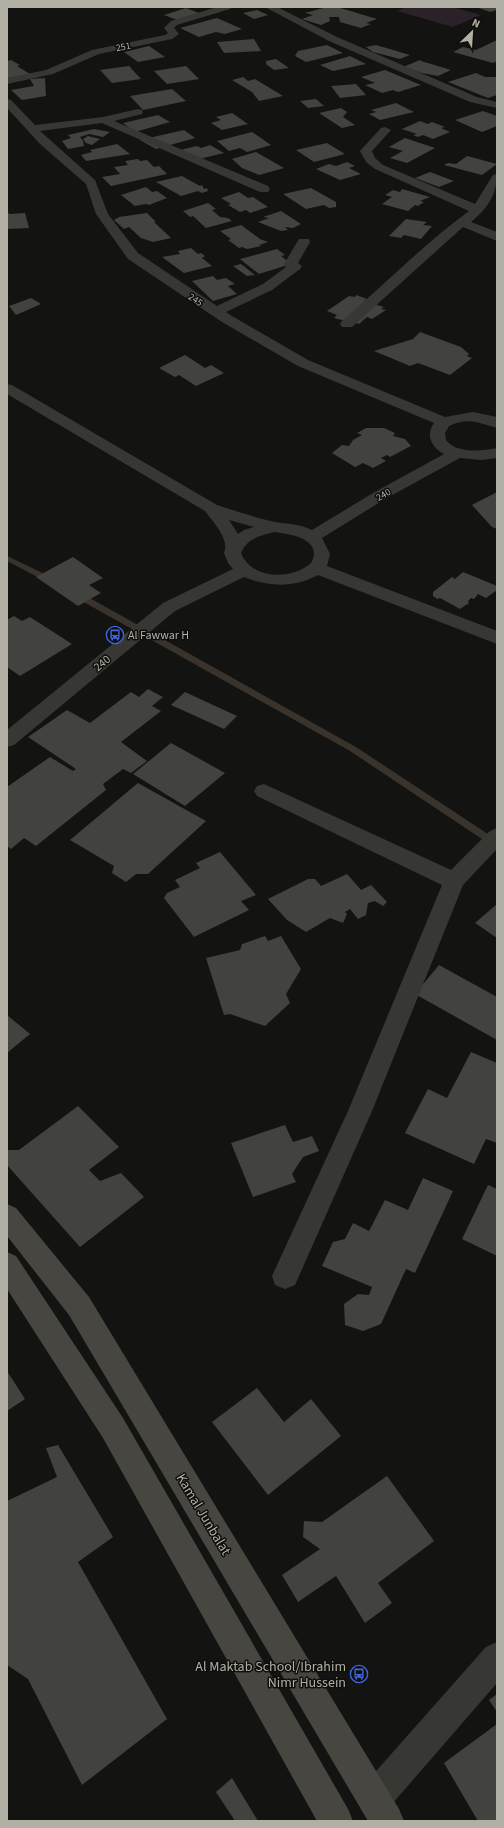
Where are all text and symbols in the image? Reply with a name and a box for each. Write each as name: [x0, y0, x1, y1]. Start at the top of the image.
north arrow: [452, 12, 492, 52]
text: N: [470, 15, 483, 32]
street label: 251: [115, 39, 132, 55]
street label: 245: [185, 290, 206, 310]
street label: 240: [374, 485, 393, 505]
bus stop icon: Al Fawwar H: [105, 625, 125, 645]
place label: Al Fawwar H: [128, 627, 189, 644]
street label: 240: [90, 651, 115, 676]
street label: Kamal Junbalat: [171, 1470, 236, 1559]
place label: Al Maktab School/Ibrahim Nimr Hussein: [195, 1657, 346, 1693]
bus stop icon: Al Maktab School/Ibrahim Nimr Hussein: [349, 1664, 369, 1684]

